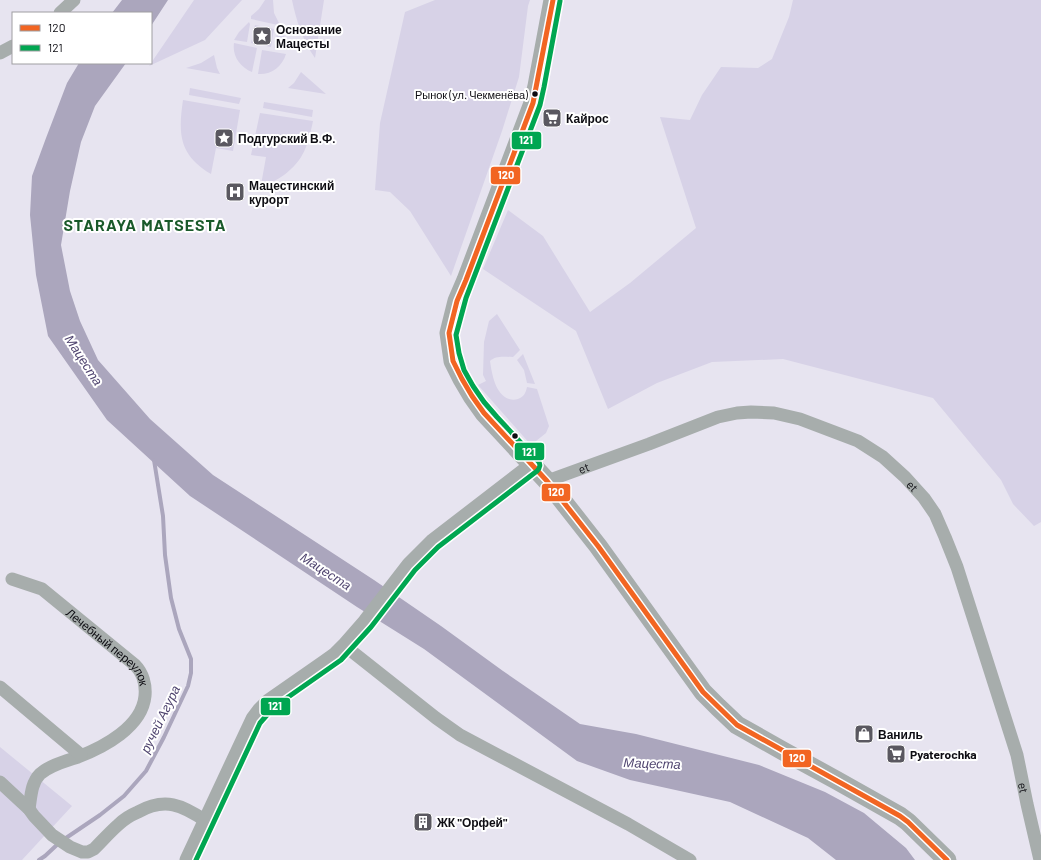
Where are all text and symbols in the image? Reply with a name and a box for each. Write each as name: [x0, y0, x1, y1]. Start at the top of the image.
legend: [12, 12, 152, 64]
text: 120: [48, 20, 65, 34]
place label: Основание Мацесты: [276, 22, 342, 51]
place icon: Основание Мацесты: [251, 25, 273, 47]
text: 121: [48, 40, 63, 54]
place label: Рынок (ул. Чекменёва): [415, 88, 528, 101]
marker: Рынок (ул. Чекменёва): [530, 89, 540, 99]
supermarket icon: Кайрос: [541, 107, 563, 129]
place label: Кайрос: [566, 111, 609, 126]
place icon: Подгурский В.Ф.: [213, 127, 235, 149]
place label: Подгурский В.Ф.: [238, 131, 335, 146]
line badge: 121: [511, 131, 542, 150]
text: 121: [519, 133, 533, 146]
line badge: 120: [490, 166, 521, 185]
text: 120: [498, 168, 514, 181]
place label: Мацестинский курорт: [249, 178, 334, 207]
hospital icon: Мацестинский курорт: [224, 181, 246, 203]
district label: STARAYA MATSESTA: [63, 215, 227, 234]
water label: Мацеста: [62, 332, 106, 388]
unlabelled marker: [510, 431, 520, 441]
line badge: 121: [514, 442, 545, 461]
text: 121: [522, 445, 536, 458]
street label: et: [576, 459, 591, 476]
street label: et: [904, 477, 922, 494]
line badge: 120: [541, 483, 571, 502]
text: 120: [548, 485, 564, 498]
water label: Мацеста: [298, 549, 354, 593]
street label: Лечебный переулок: [64, 605, 152, 688]
water label: ручей Агура: [136, 683, 183, 756]
line badge: 121: [260, 697, 291, 716]
text: 121: [268, 699, 282, 712]
shop icon: Ваниль: [853, 723, 875, 745]
place label: Ваниль: [878, 727, 923, 741]
supermarket icon: Pyaterochka: [885, 743, 907, 765]
place label: Pyaterochka: [910, 747, 977, 761]
line badge: 120: [782, 749, 812, 768]
text: 120: [789, 751, 805, 764]
water label: Мацеста: [623, 754, 681, 772]
street label: et: [1016, 781, 1032, 794]
building icon: ЖК "Орфей": [412, 811, 434, 833]
place label: ЖК "Орфей": [436, 815, 508, 830]

